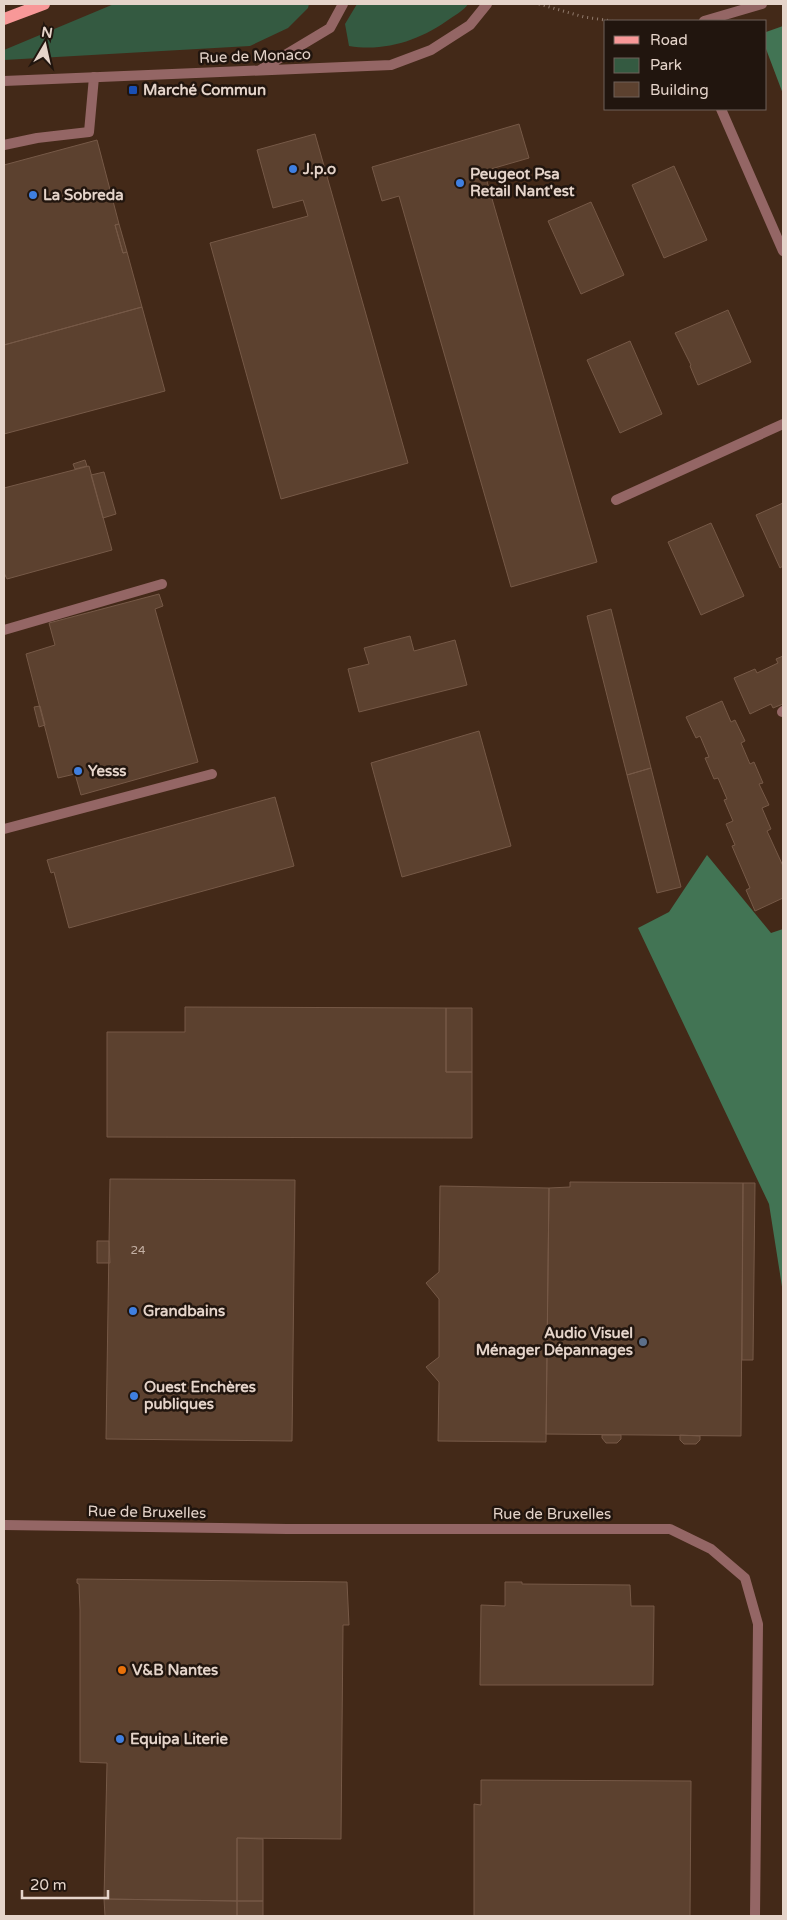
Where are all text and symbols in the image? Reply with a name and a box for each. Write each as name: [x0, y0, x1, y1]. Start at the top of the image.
north arrow: [20, 20, 70, 70]
legend: [604, 20, 767, 110]
text: N: [40, 23, 54, 42]
text: Road: [650, 31, 688, 49]
street label: Rue de Monaco: [199, 45, 311, 67]
text: Park: [650, 56, 682, 74]
place label: Marché Commun: [143, 81, 266, 99]
text: Building: [650, 81, 709, 99]
marker: Marché Commun: [127, 84, 139, 96]
place label: J.p.o: [302, 160, 336, 179]
marker: J.p.o: [287, 163, 299, 175]
place label: Peugeot Psa Retail Nant'est: [470, 165, 575, 200]
marker: Peugeot Psa Retail Nant'est: [454, 177, 466, 189]
place label: La Sobreda: [43, 186, 124, 204]
marker: La Sobreda: [27, 189, 39, 201]
place label: Yesss: [88, 762, 127, 780]
marker: Yesss: [72, 765, 84, 777]
house number: 24: [130, 1243, 146, 1257]
place label: Grandbains: [143, 1302, 225, 1320]
marker: Grandbains: [127, 1305, 139, 1317]
place label: Audio Visuel Ménager Dépannages: [476, 1324, 633, 1360]
marker: Audio Visuel Ménager Dépannages: [637, 1336, 649, 1348]
place label: Ouest Enchères publiques: [144, 1378, 256, 1414]
marker: Ouest Enchères publiques: [128, 1390, 140, 1402]
street label: Rue de Bruxelles: [88, 1502, 206, 1522]
street label: Rue de Bruxelles: [493, 1505, 611, 1523]
place label: V&B Nantes: [132, 1661, 218, 1679]
marker: V&B Nantes: [116, 1664, 128, 1676]
place label: Equipa Literie: [130, 1730, 228, 1749]
marker: Equipa Literie: [114, 1733, 126, 1745]
scale bar: [22, 1868, 109, 1900]
text: 20 m: [30, 1876, 67, 1894]

